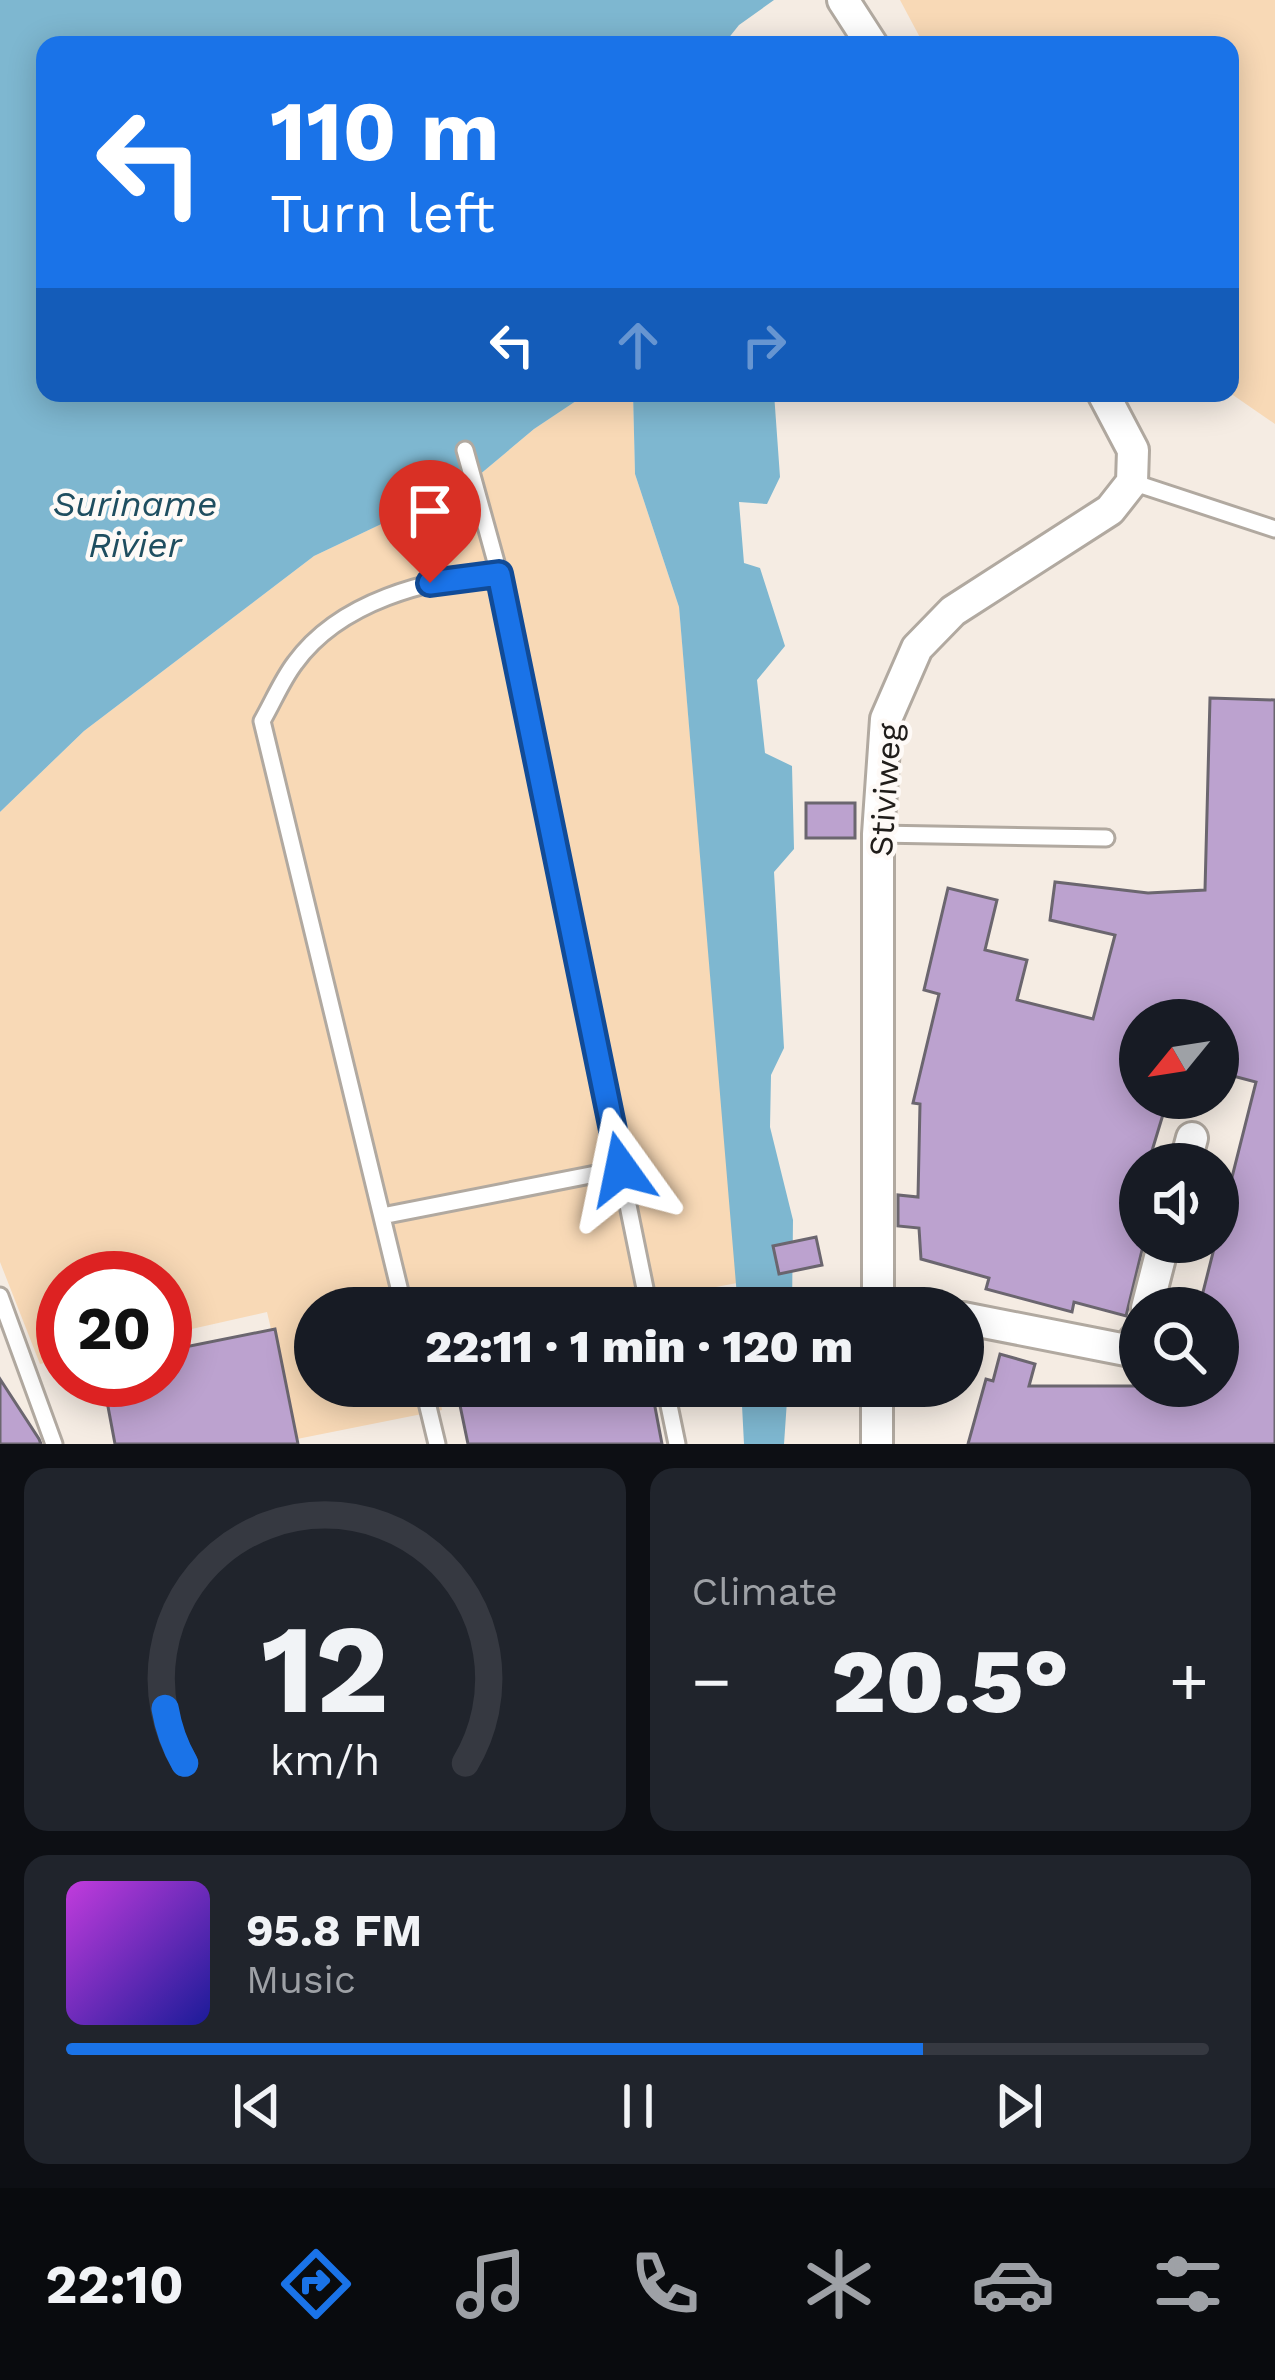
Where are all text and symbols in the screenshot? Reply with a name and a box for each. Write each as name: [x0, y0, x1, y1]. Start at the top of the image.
text: 110 m: [270, 82, 500, 180]
icon: left: [72, 84, 228, 240]
text: Turn left: [270, 182, 495, 245]
icon: left: [479, 312, 545, 378]
icon: ahead: [605, 312, 671, 378]
icon: right: [731, 312, 797, 378]
pin: [379, 460, 481, 583]
icon: arrive: [397, 478, 463, 544]
water label: Suriname Rivier: [52, 483, 218, 566]
street label: Stiviweg: [861, 722, 909, 858]
north arrow: [1119, 999, 1239, 1119]
map controls: [1119, 999, 1239, 1407]
position arrow: [558, 1106, 684, 1232]
button: sound: [1119, 1143, 1239, 1263]
speed limit sign: 20: [36, 1251, 192, 1407]
button: search: [1119, 1287, 1239, 1407]
text: 22:11 · 1 min · 120 m: [425, 1320, 853, 1373]
text: Climate: [692, 1569, 838, 1614]
text: 12: [261, 1596, 389, 1742]
text: 20.5°: [832, 1628, 1069, 1734]
text: −: [692, 1643, 731, 1720]
text: +: [1169, 1643, 1209, 1720]
text: km/h: [269, 1734, 380, 1784]
text: 95.8 FM: [246, 1904, 422, 1957]
text: Music: [246, 1957, 356, 2002]
icon: previous: [224, 2073, 290, 2139]
icon: pause: [605, 2073, 671, 2139]
icon: next: [986, 2073, 1052, 2139]
icon: directions: [274, 2242, 358, 2326]
icon: music: [449, 2242, 533, 2326]
icon: phone: [623, 2242, 707, 2326]
icon: climate: [797, 2242, 881, 2326]
icon: car: [971, 2242, 1055, 2326]
icon: filters: [1146, 2242, 1230, 2326]
text: 22:10: [45, 2253, 184, 2316]

